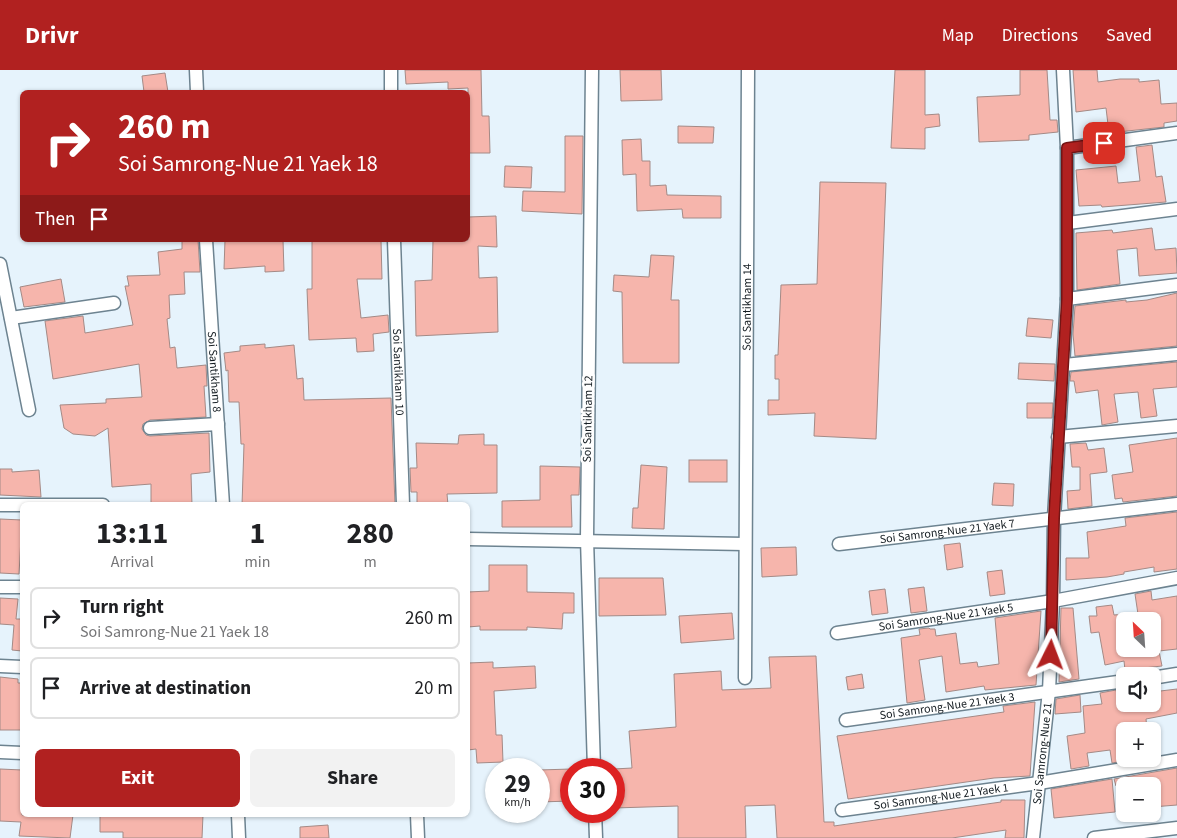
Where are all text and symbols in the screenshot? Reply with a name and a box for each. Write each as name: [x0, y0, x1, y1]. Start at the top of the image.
text: Drivr: [25, 18, 79, 53]
text: Map: [942, 23, 974, 48]
text: Directions: [1002, 23, 1078, 48]
text: Saved: [1106, 23, 1152, 48]
text: 260 m: [118, 102, 210, 152]
icon: right: [35, 110, 100, 175]
pin: [1083, 122, 1125, 164]
icon: arrive: [1090, 129, 1118, 157]
text: Soi Samrong-Nue 21 Yaek 18: [118, 148, 378, 180]
icon: arrive: [85, 205, 113, 233]
text: Then: [35, 206, 75, 233]
street label: Soi Santikham 14: [738, 263, 756, 351]
street label: Soi Santikham 10: [389, 328, 408, 416]
street label: Soi Santikham 8: [203, 331, 226, 413]
street label: Soi Santikham 12: [579, 375, 597, 463]
text: 13:11: [96, 512, 168, 555]
text: 1: [249, 512, 265, 555]
text: 280: [346, 512, 394, 555]
street label: Soi Samrong-Nue 21 Yaek 7: [879, 515, 1016, 548]
text: Arrival: [111, 551, 154, 573]
text: min: [244, 551, 270, 573]
text: m: [364, 551, 377, 573]
text: Turn right: [80, 594, 164, 621]
street label: Soi Samrong-Nue 21 Yaek 5: [877, 599, 1014, 635]
icon: right: [37, 604, 65, 632]
text: 260 m: [405, 605, 453, 632]
north arrow: [1116, 612, 1161, 658]
map controls: [1116, 612, 1161, 822]
text: Soi Samrong-Nue 21 Yaek 18: [80, 621, 269, 643]
position arrow: [1024, 628, 1076, 680]
button: sound: [1116, 667, 1161, 712]
icon: arrive: [37, 674, 65, 702]
text: Arrive at destination: [80, 675, 251, 702]
text: 20 m: [415, 675, 453, 702]
street label: Soi Samrong-Nue 21 Yaek 3: [879, 688, 1016, 724]
street label: Soi Samrong-Nue 21: [1028, 702, 1056, 805]
button: +: [1116, 722, 1161, 767]
button: Exit: [35, 749, 240, 807]
button: Share: [250, 749, 455, 807]
speed limit sign: 30: [560, 758, 625, 823]
text: 29: [504, 766, 531, 802]
button: −: [1116, 777, 1161, 822]
street label: Soi Samrong-Nue 21 Yaek 1: [873, 779, 1010, 814]
text: km/h: [504, 794, 531, 811]

